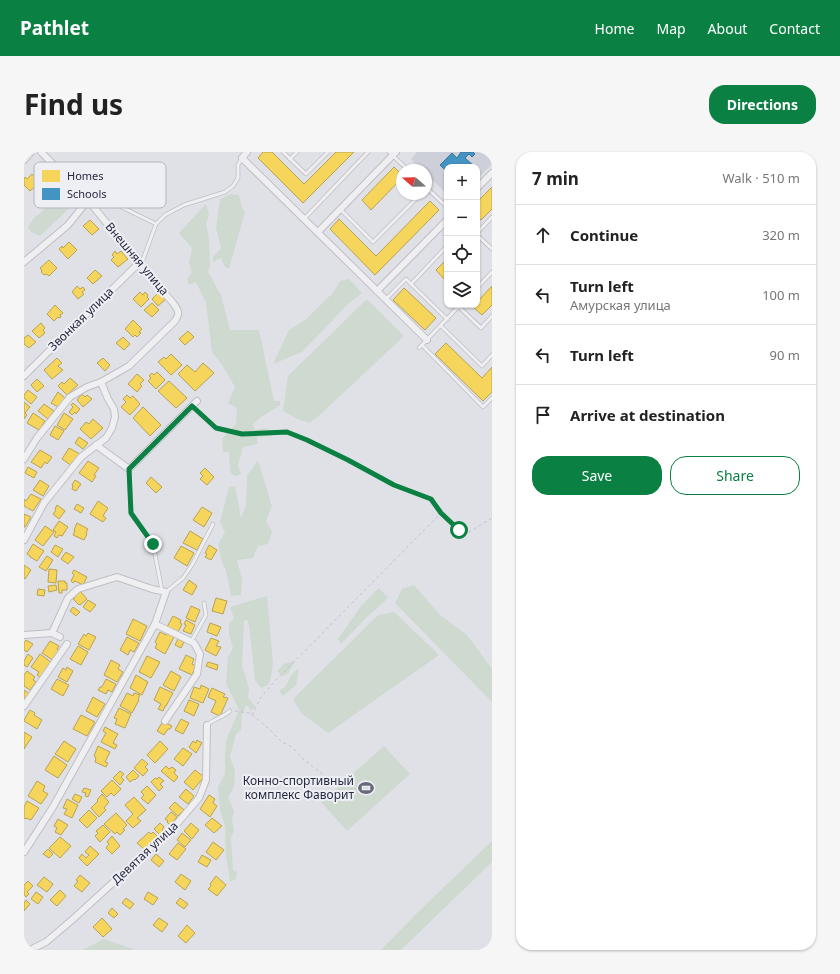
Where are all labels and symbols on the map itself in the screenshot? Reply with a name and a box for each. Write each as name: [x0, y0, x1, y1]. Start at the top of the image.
legend: [34, 162, 166, 208]
north arrow: [396, 164, 432, 200]
text: Homes: [67, 168, 104, 183]
text: Schools: [67, 186, 107, 201]
street label: Внешняя улица: [102, 218, 173, 299]
street label: Звонкая улица: [44, 283, 117, 354]
route start: [450, 521, 468, 539]
route end: [144, 535, 162, 553]
place label: Конно-спортивный комплекс Фаворит: [243, 772, 354, 803]
sports icon: Конно-спортивный комплекс Фаворит: [357, 779, 375, 797]
street label: Девятая улица: [108, 817, 182, 888]

